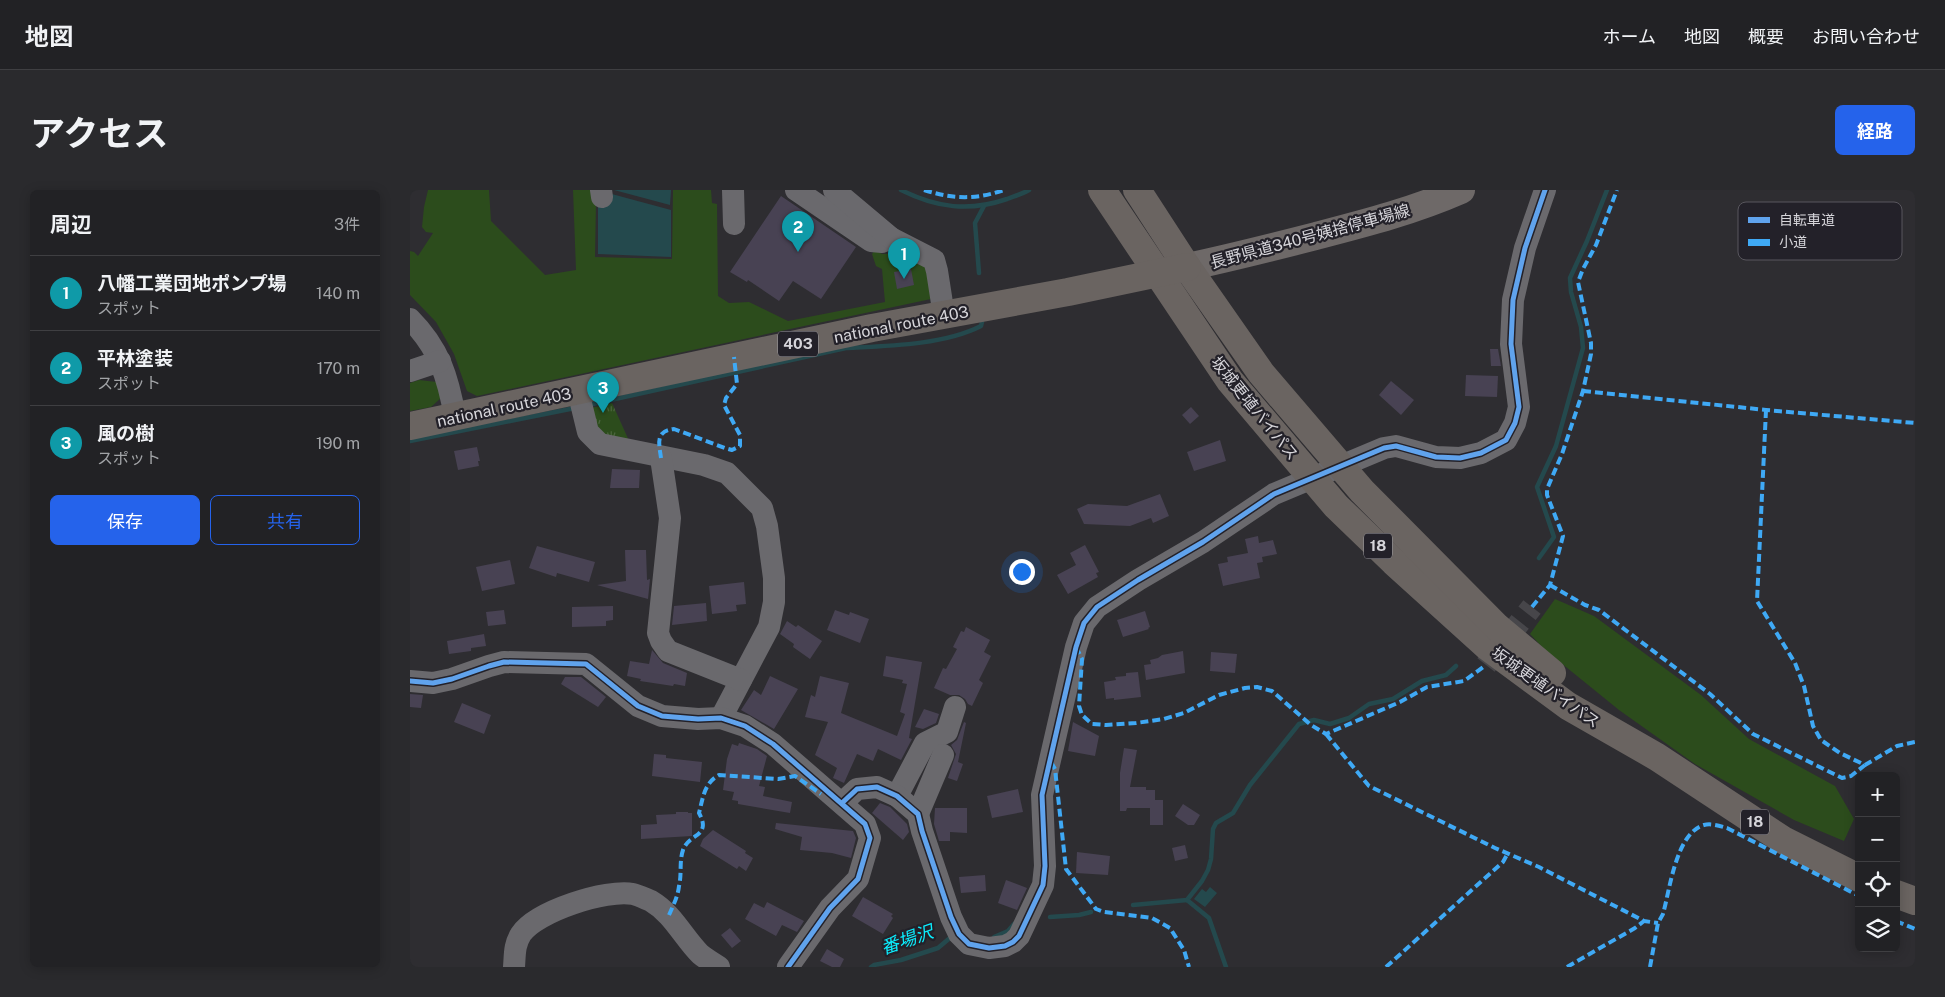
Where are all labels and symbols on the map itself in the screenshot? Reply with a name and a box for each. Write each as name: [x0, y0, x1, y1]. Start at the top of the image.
street label: 長野県道340号姨捨停車場線: [1208, 201, 1412, 272]
legend: [1738, 202, 1902, 260]
pin: 2: [782, 211, 814, 252]
text: 自転車道: [1779, 212, 1835, 228]
text: 小道: [1779, 234, 1807, 250]
pin: 1: [888, 238, 920, 279]
street label: national route 403: [832, 302, 970, 347]
road number: 403: [778, 332, 818, 356]
street label: 坂城更埴バイパス: [1207, 353, 1302, 464]
pin: 3: [587, 372, 619, 413]
street label: national route 403: [435, 384, 573, 431]
road number: 18: [1364, 534, 1392, 558]
your location: [1009, 559, 1035, 585]
street label: 坂城更埴バイパス: [1488, 643, 1603, 732]
road number: 18: [1741, 810, 1769, 834]
water label: 番場沢: [878, 920, 938, 958]

